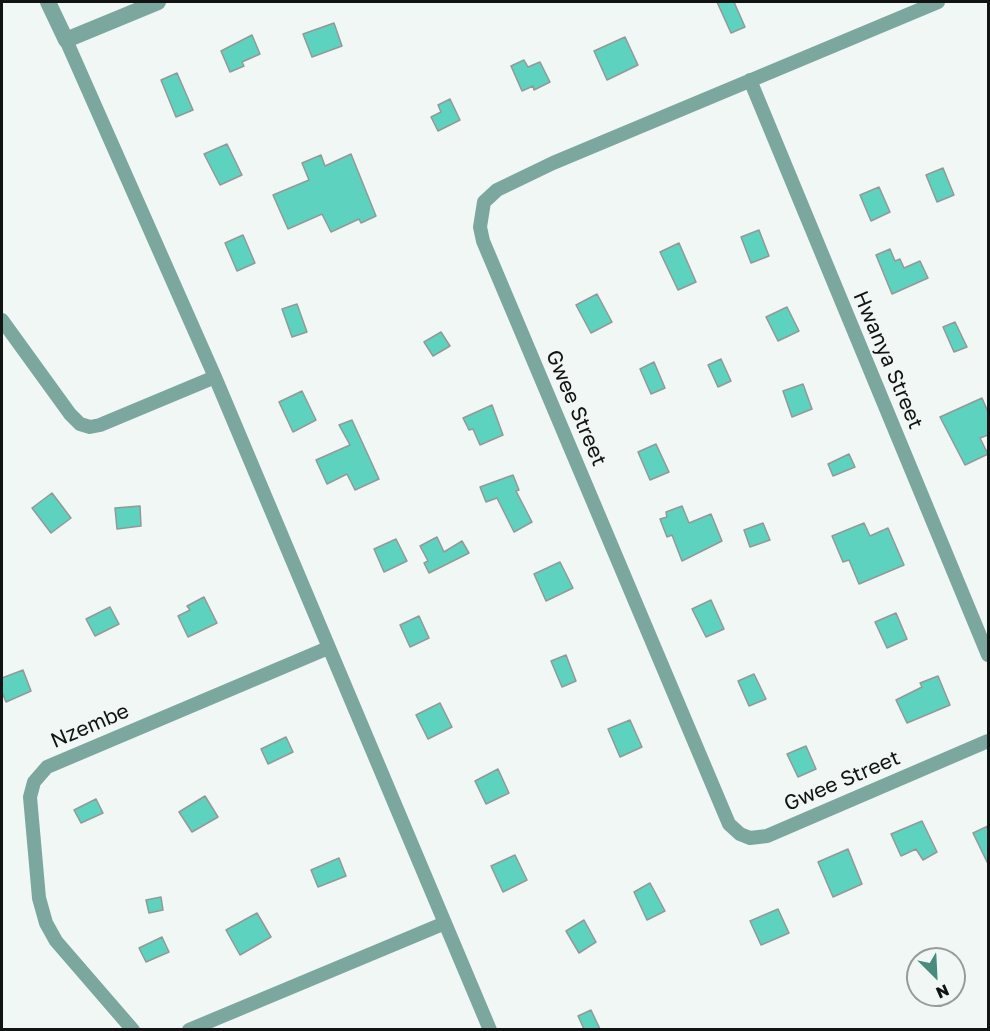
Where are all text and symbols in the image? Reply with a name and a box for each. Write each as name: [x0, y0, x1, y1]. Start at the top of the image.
street label: Hwanya Street: [848, 287, 928, 433]
street label: Gwee Street: [540, 346, 612, 470]
street label: Nzembe: [47, 698, 133, 754]
street label: Gwee Street: [780, 745, 904, 817]
north arrow: [906, 947, 966, 1007]
text: N: [933, 980, 952, 1003]

